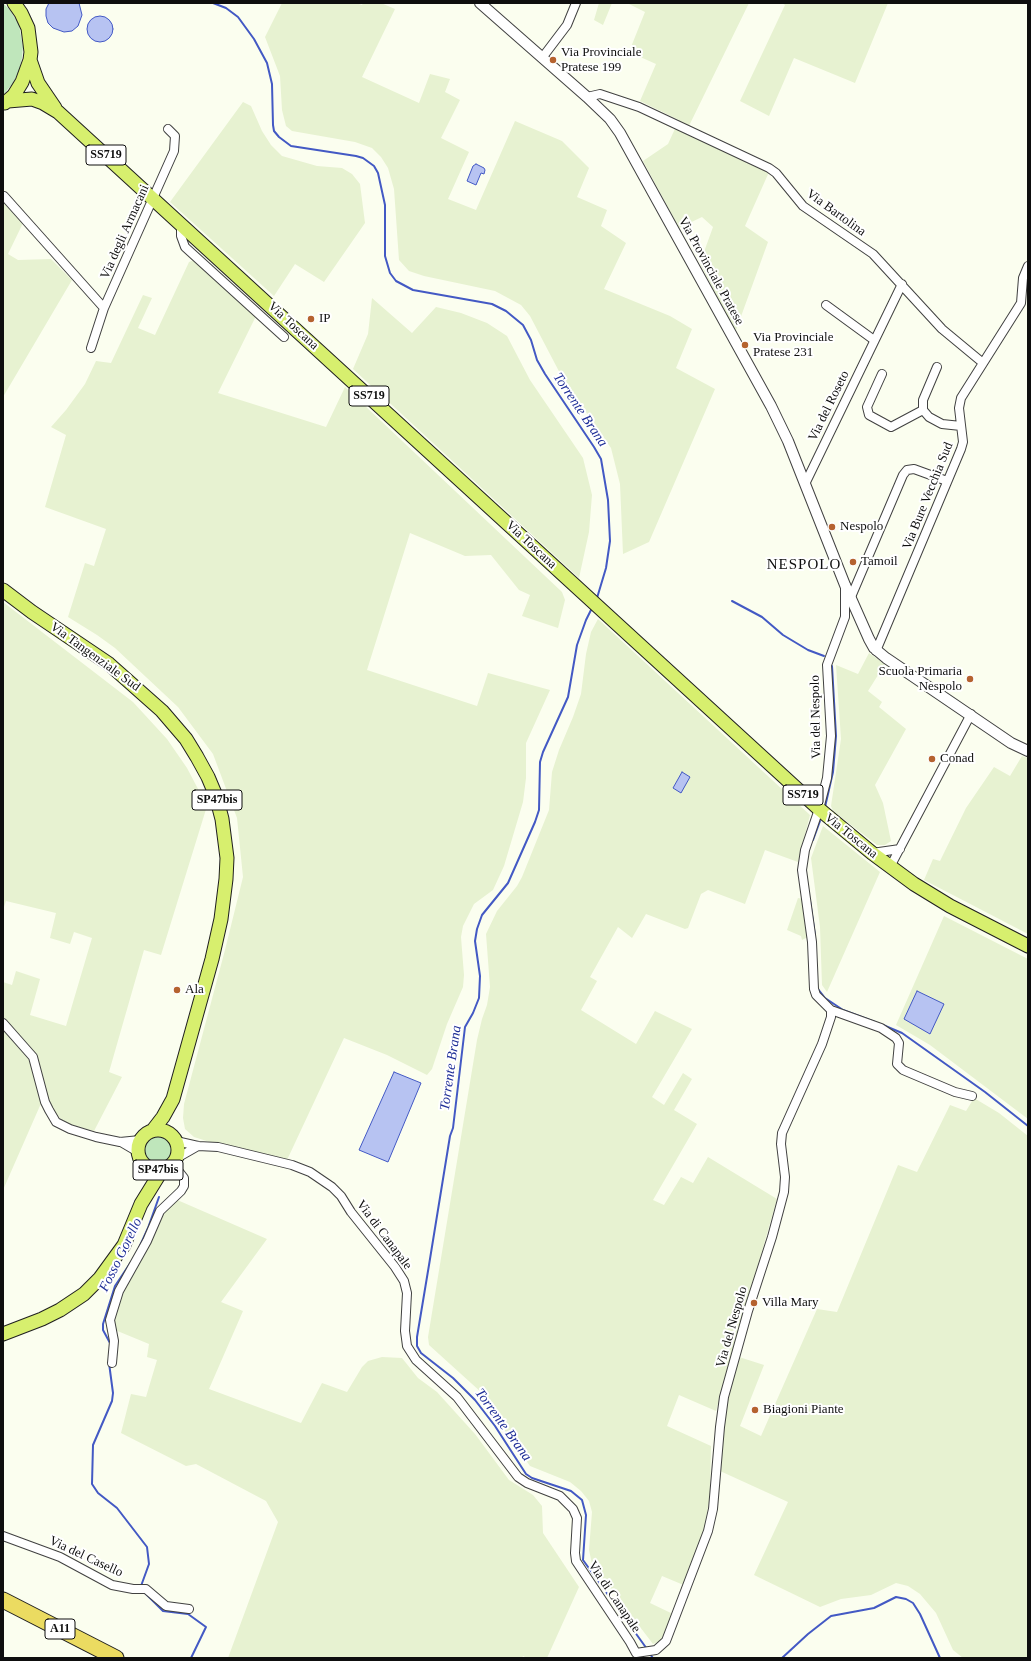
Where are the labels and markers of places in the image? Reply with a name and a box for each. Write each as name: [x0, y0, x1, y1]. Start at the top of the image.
place label: Via Provinciale Pratese 199: [561, 45, 641, 76]
marker: Via Provinciale Pratese 199: [548, 55, 558, 65]
place label: IP: [319, 311, 331, 327]
marker: IP: [306, 314, 316, 324]
place label: Via Provinciale Pratese 231: [753, 330, 833, 361]
marker: Via Provinciale Pratese 231: [740, 340, 750, 350]
place label: Nespolo: [840, 519, 883, 535]
marker: Nespolo: [827, 522, 837, 532]
place label: Tamoil: [861, 554, 898, 570]
marker: Tamoil: [848, 557, 858, 567]
place label: Scuola Primaria Nespolo: [879, 664, 962, 695]
marker: Scuola Primaria Nespolo: [965, 674, 975, 684]
place label: Conad: [940, 751, 974, 767]
marker: Conad: [927, 754, 937, 764]
place label: Ala: [185, 982, 204, 998]
marker: Ala: [172, 985, 182, 995]
place label: Villa Mary: [762, 1295, 819, 1311]
marker: Villa Mary: [749, 1298, 759, 1308]
place label: Biagioni Piante: [763, 1402, 844, 1418]
marker: Biagioni Piante: [750, 1405, 760, 1415]

